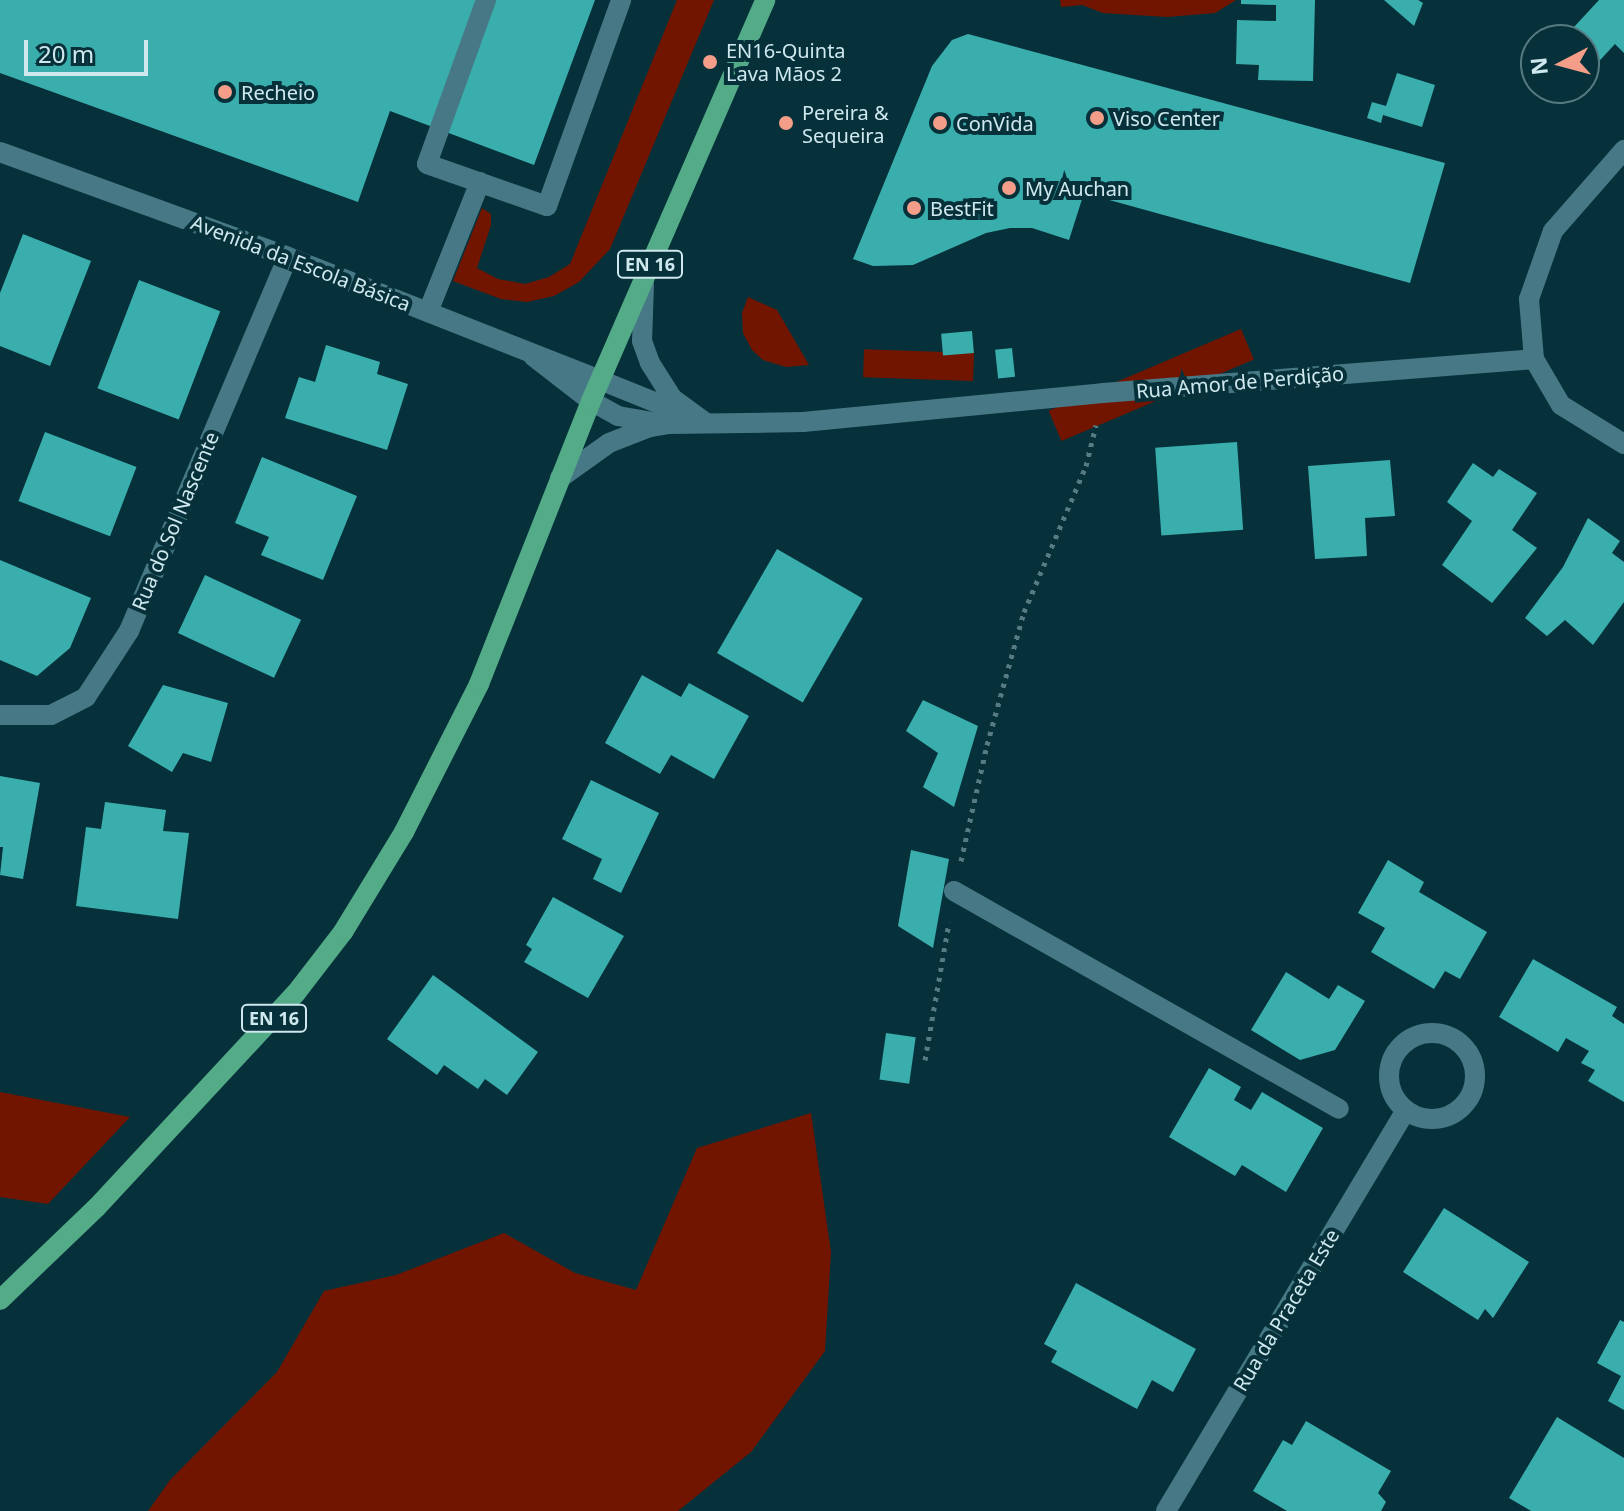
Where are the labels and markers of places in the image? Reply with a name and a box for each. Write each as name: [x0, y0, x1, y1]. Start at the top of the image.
place label: EN16-Quinta Lava Mãos 2: [726, 38, 846, 85]
marker: EN16-Quinta Lava Mãos 2: [701, 53, 719, 71]
place label: Recheio: [241, 80, 315, 104]
marker: Recheio: [216, 83, 234, 101]
place label: Pereira & Sequeira: [802, 100, 889, 147]
place label: Viso Center: [1113, 106, 1220, 130]
marker: Viso Center: [1088, 109, 1106, 127]
place label: ConVida: [956, 111, 1034, 135]
marker: Pereira & Sequeira: [777, 114, 795, 132]
marker: ConVida: [931, 114, 949, 132]
place label: My Auchan: [1025, 176, 1129, 200]
marker: My Auchan: [1000, 179, 1018, 197]
place label: BestFit: [930, 196, 994, 220]
marker: BestFit: [905, 199, 923, 217]

